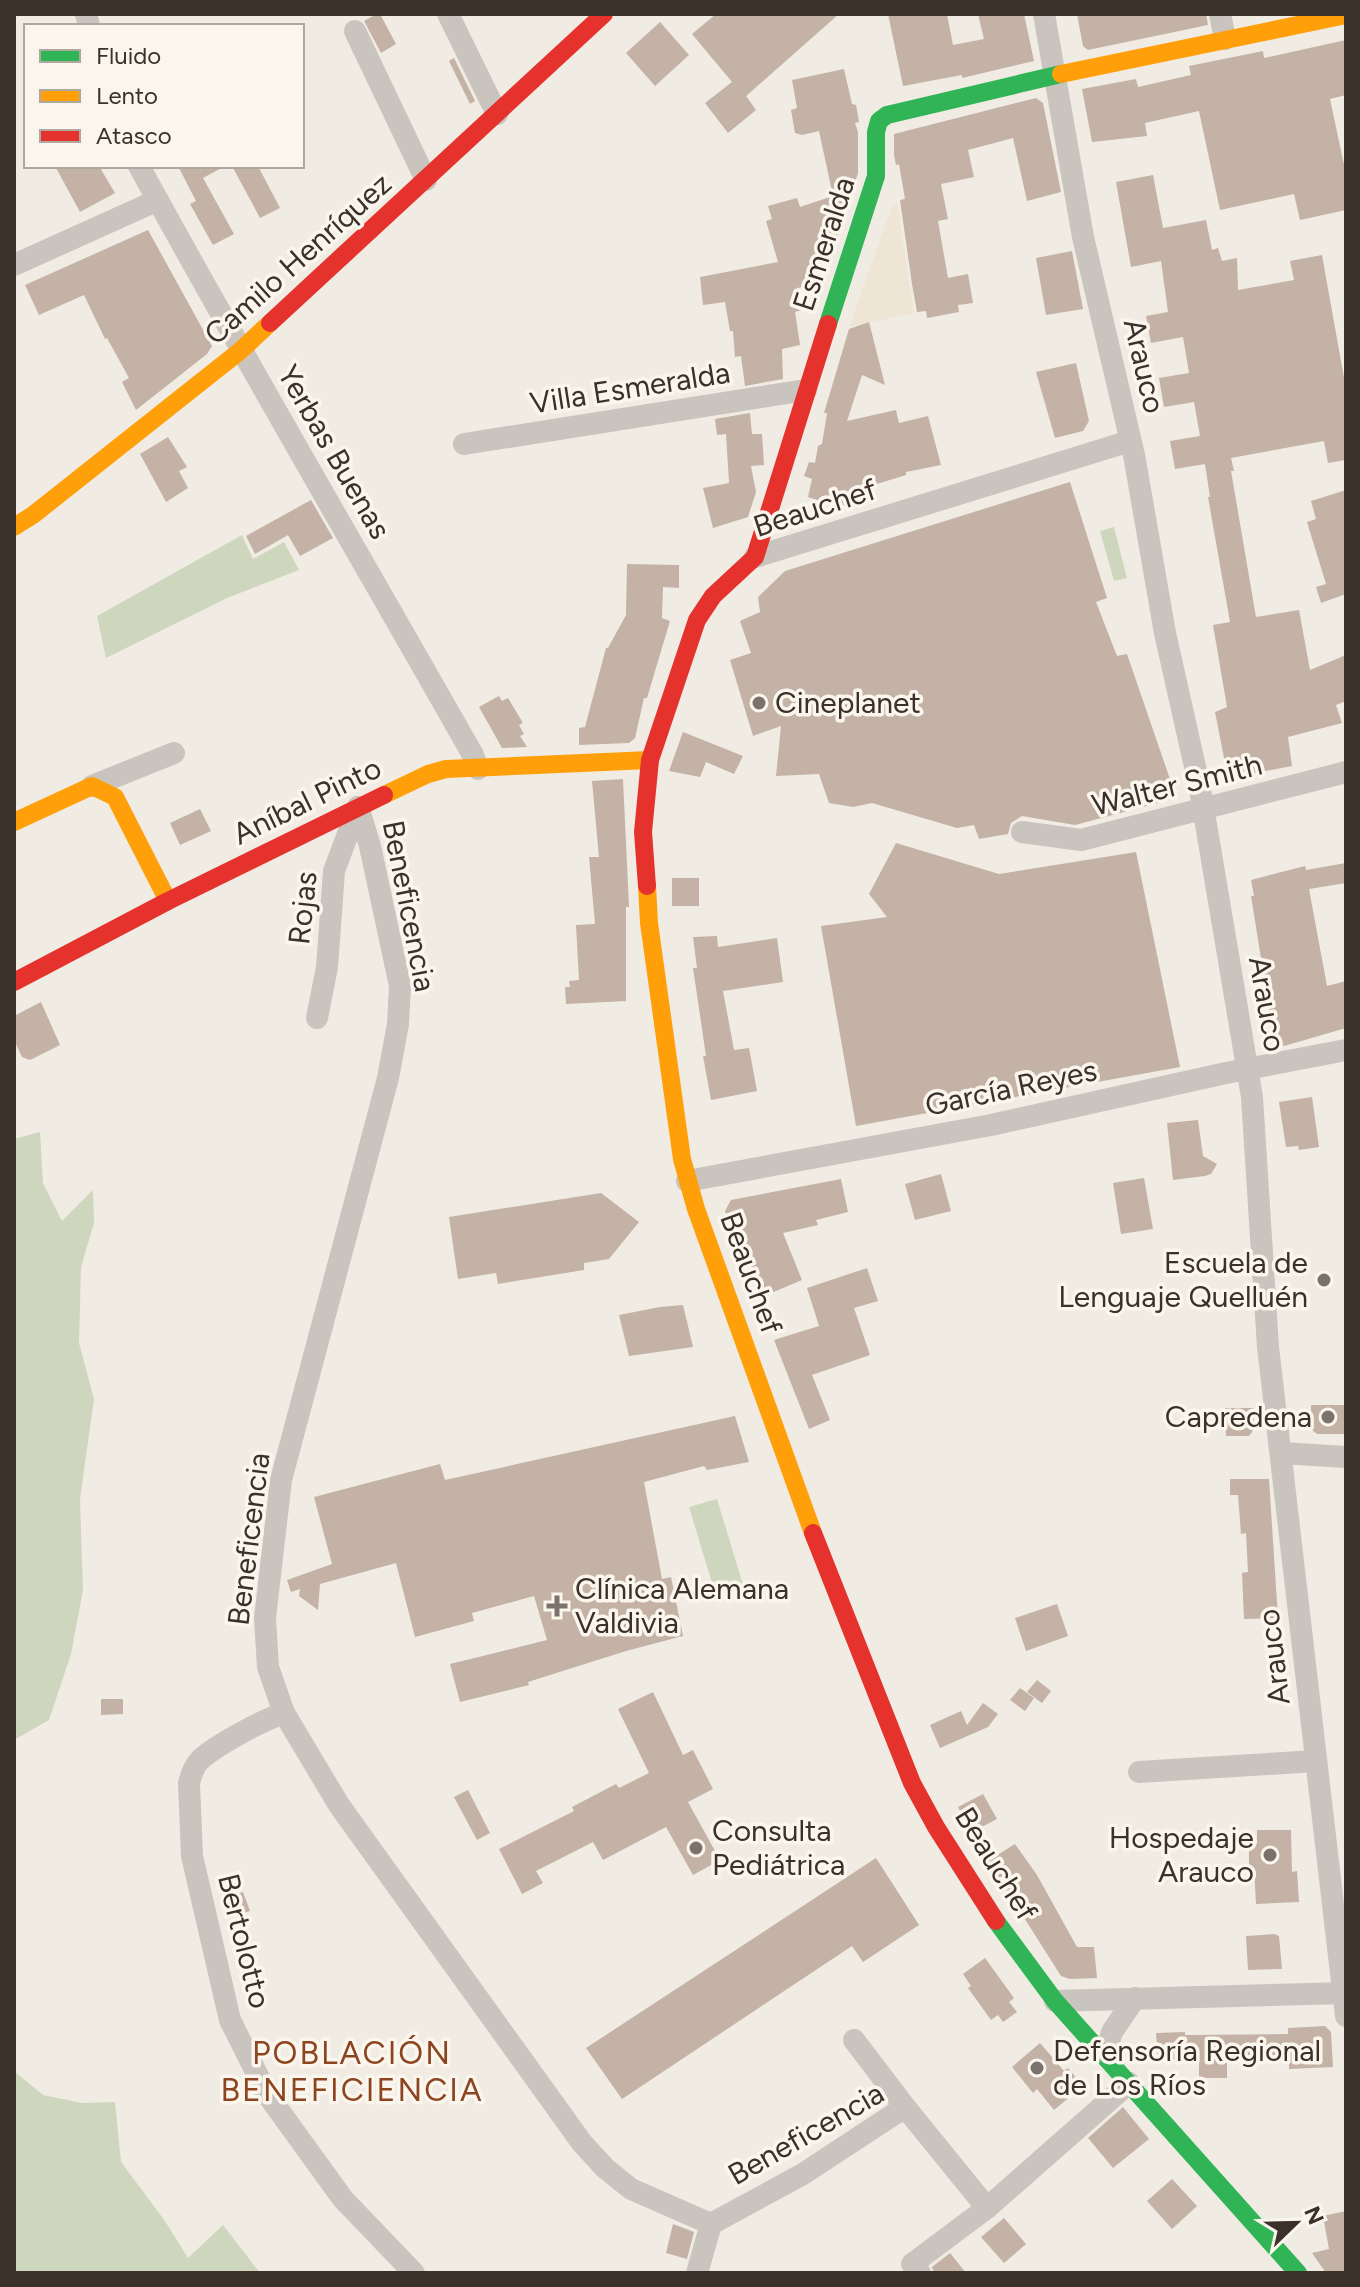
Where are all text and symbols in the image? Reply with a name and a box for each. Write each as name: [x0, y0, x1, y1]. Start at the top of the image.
legend: [24, 24, 304, 168]
text: Fluido: [96, 41, 161, 70]
text: Lento: [96, 81, 158, 110]
text: Atasco: [96, 121, 172, 150]
street label: Camilo Henríquez: [197, 165, 399, 352]
street label: Esmeralda: [785, 172, 863, 315]
street label: Arauco: [1116, 315, 1173, 417]
street label: Villa Esmeralda: [527, 353, 733, 422]
street label: Yerbas Buenas: [270, 358, 399, 545]
street label: Beauchef: [749, 470, 881, 545]
place label: Cineplanet: [775, 684, 921, 721]
marker: Cineplanet: [750, 694, 768, 712]
street label: Walter Smith: [1088, 746, 1266, 823]
street label: Aníbal Pinto: [226, 749, 387, 852]
street label: Beneficencia: [375, 817, 444, 995]
street label: Rojas: [280, 869, 325, 946]
street label: Arauco: [1241, 953, 1294, 1054]
street label: García Reyes: [922, 1051, 1100, 1124]
street label: Beauchef: [712, 1207, 791, 1339]
place label: Escuela de Lenguaje Quelluén: [1058, 1244, 1308, 1315]
marker: Escuela de Lenguaje Quelluén: [1315, 1271, 1333, 1289]
place label: Capredena: [1165, 1398, 1312, 1435]
marker: Capredena: [1319, 1408, 1337, 1426]
street label: Beneficencia: [220, 1450, 277, 1627]
place label: Clínica Alemana Valdivia: [575, 1570, 789, 1641]
marker: Clínica Alemana Valdivia: [546, 1595, 568, 1617]
street label: Arauco: [1249, 1607, 1298, 1707]
street label: Beauchef: [947, 1800, 1046, 1927]
place label: Consulta Pediátrica: [712, 1812, 845, 1883]
place label: Hospedaje Arauco: [1109, 1819, 1254, 1890]
marker: Consulta Pediátrica: [687, 1839, 705, 1857]
marker: Hospedaje Arauco: [1261, 1846, 1279, 1864]
street label: Bertolotto: [210, 1870, 279, 2012]
place label: Defensoría Regional de Los Ríos: [1053, 2032, 1321, 2103]
district label: POBLACIÓN BENEFICIENCIA: [220, 2034, 484, 2109]
marker: Defensoría Regional de Los Ríos: [1028, 2059, 1046, 2077]
street label: Beneficencia: [721, 2074, 890, 2193]
north arrow: [1256, 2183, 1336, 2263]
text: N: [1298, 2202, 1330, 2228]

